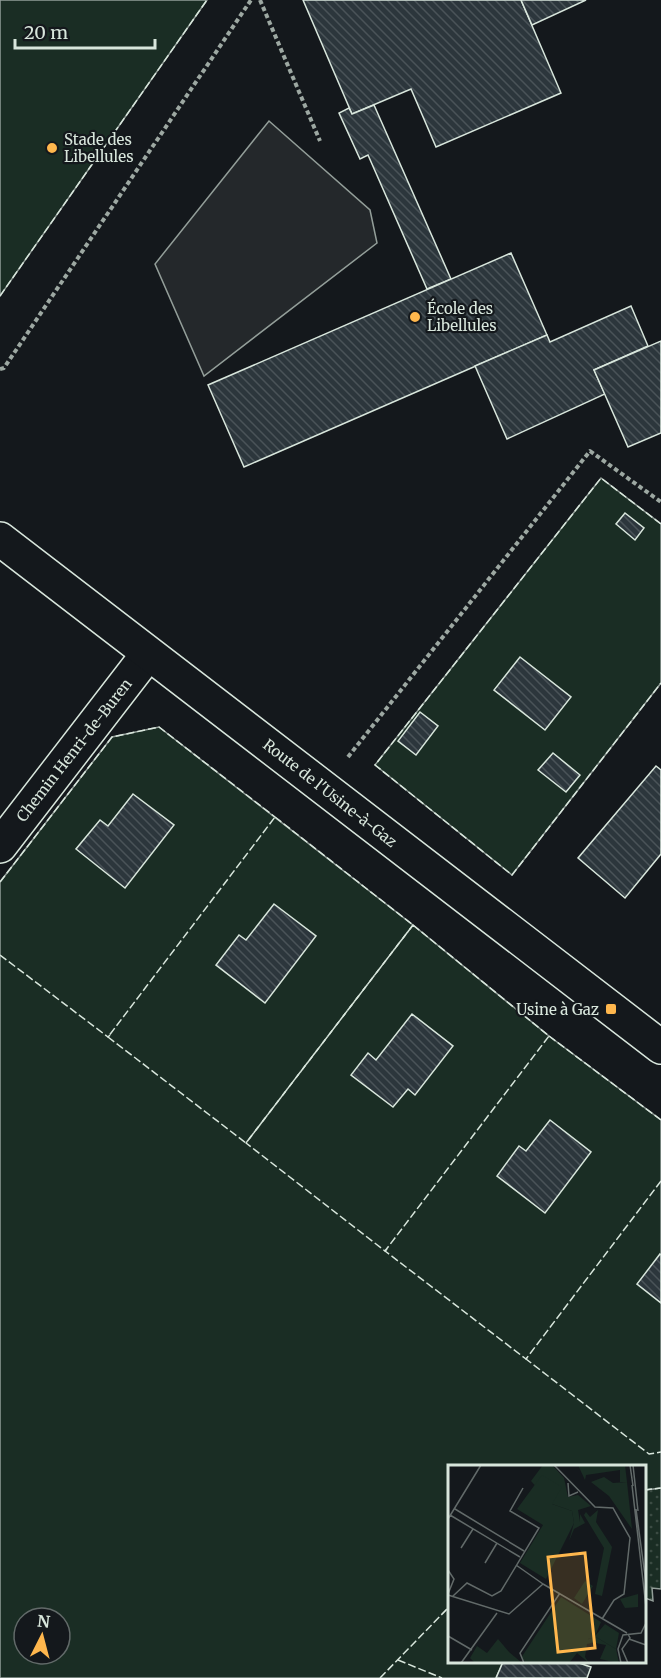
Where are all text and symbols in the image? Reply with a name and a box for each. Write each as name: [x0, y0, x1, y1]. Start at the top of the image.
scale bar: [15, 12, 154, 50]
text: 20 m: [24, 21, 68, 44]
place label: Stade des Libellules: [64, 130, 134, 166]
marker: Stade des Libellules: [45, 141, 59, 155]
place label: École des Libellules: [427, 298, 497, 335]
marker: École des Libellules: [408, 310, 422, 324]
street label: Chemin Henri-de-Buren: [12, 675, 136, 825]
street label: Route de l'Usine-à-Gaz: [259, 735, 401, 851]
place label: Usine à Gaz: [516, 1000, 599, 1019]
marker: Usine à Gaz: [604, 1002, 618, 1016]
inset map: [448, 1465, 646, 1663]
north arrow: [12, 1606, 72, 1666]
text: N: [36, 1610, 51, 1632]

